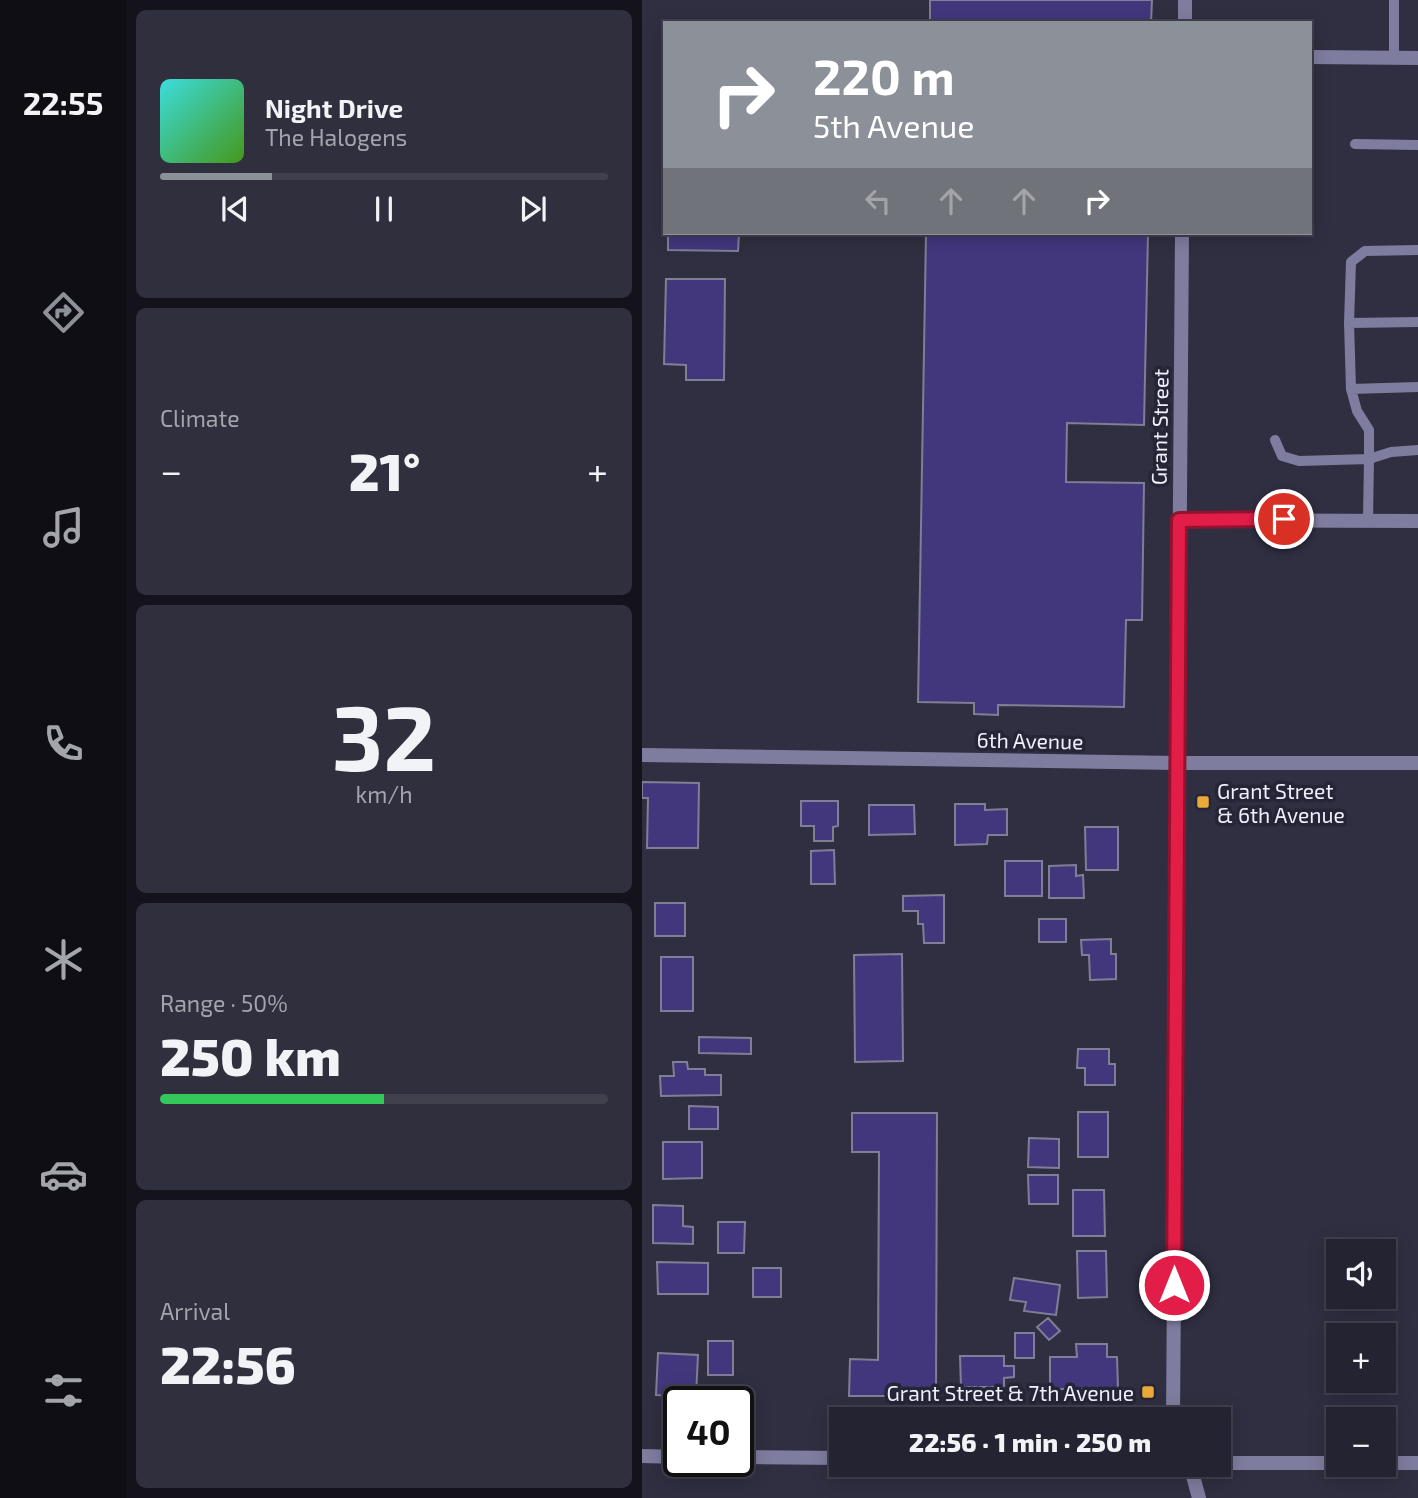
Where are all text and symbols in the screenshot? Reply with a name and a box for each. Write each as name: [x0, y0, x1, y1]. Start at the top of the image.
text: 220 m: [813, 46, 955, 105]
icon: right: [698, 49, 789, 140]
text: 22:55: [23, 83, 103, 121]
text: Night Drive: [265, 92, 403, 123]
text: 5th Avenue: [813, 106, 975, 144]
text: The Halogens: [265, 123, 407, 151]
icon: left: [859, 182, 897, 220]
icon: ahead: [932, 182, 970, 220]
icon: ahead: [1005, 182, 1043, 220]
icon: right: [1078, 182, 1116, 220]
icon: previous: [216, 190, 254, 228]
icon: pause: [365, 190, 403, 228]
icon: next: [514, 190, 552, 228]
icon: directions: [39, 288, 88, 337]
street label: Grant Street: [1145, 369, 1173, 485]
text: Climate: [160, 404, 240, 432]
text: 21°: [349, 439, 420, 501]
text: −: [160, 447, 182, 493]
text: +: [587, 447, 608, 493]
pin: [1254, 489, 1314, 549]
icon: arrive: [1265, 500, 1303, 538]
icon: music: [39, 503, 88, 552]
text: 32: [332, 680, 436, 789]
icon: phone: [39, 719, 88, 768]
street label: 6th Avenue: [976, 727, 1084, 753]
place label: Grant Street & 6th Avenue: [1217, 778, 1345, 827]
text: km/h: [355, 780, 413, 808]
marker: Grant Street & 6th Avenue: [1195, 794, 1211, 810]
icon: climate: [39, 935, 88, 984]
text: Range · 50%: [160, 989, 288, 1017]
text: 250 km: [160, 1024, 341, 1086]
icon: car: [39, 1150, 88, 1199]
map controls: [1326, 1239, 1396, 1477]
button: sound: [1326, 1239, 1396, 1309]
position arrow: [1137, 1248, 1211, 1322]
text: Arrival: [160, 1297, 230, 1325]
button: +: [1326, 1323, 1396, 1393]
text: 22:56: [160, 1332, 296, 1394]
icon: filters: [39, 1366, 88, 1415]
place label: Grant Street & 7th Avenue: [887, 1380, 1134, 1405]
marker: Grant Street & 7th Avenue: [1140, 1384, 1156, 1400]
speed limit sign: 40: [663, 1386, 754, 1477]
button: −: [1326, 1407, 1396, 1477]
text: 22:56 · 1 min · 250 m: [909, 1426, 1151, 1457]

